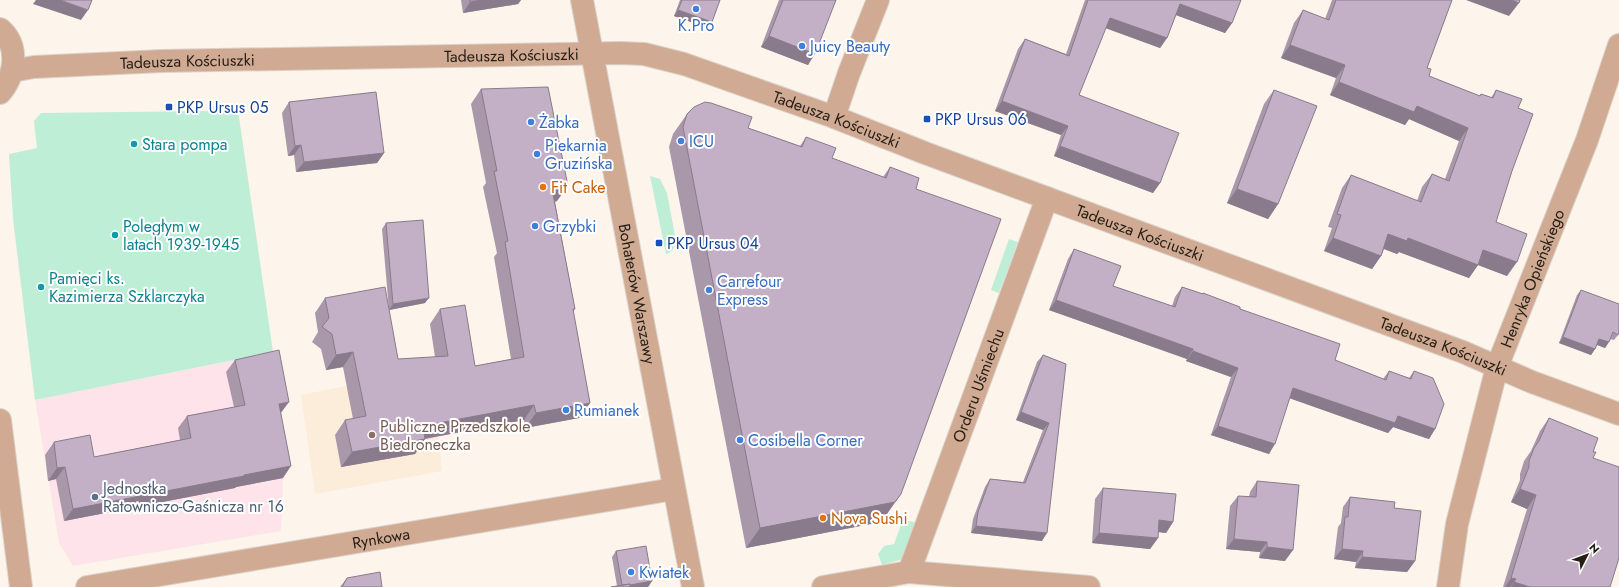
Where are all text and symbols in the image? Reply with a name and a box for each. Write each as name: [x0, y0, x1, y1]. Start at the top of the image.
marker: K.Pro: [691, 4, 701, 14]
place label: K.Pro: [678, 14, 714, 37]
place label: Juicy Beauty: [808, 35, 891, 58]
marker: Juicy Beauty: [797, 41, 807, 51]
street label: Tadeusza Kościuszki: [444, 43, 579, 68]
street label: Tadeusza Kościuszki: [120, 48, 255, 75]
street label: Tadeusza Kościuszki: [769, 85, 904, 154]
place label: PKP Ursus 05: [177, 96, 269, 119]
marker: PKP Ursus 05: [164, 102, 174, 112]
place label: PKP Ursus 06: [935, 108, 1027, 131]
place label: Żabka: [539, 111, 579, 134]
marker: PKP Ursus 06: [922, 114, 932, 124]
marker: Żabka: [526, 117, 536, 127]
place label: ICU: [689, 130, 714, 153]
place label: Stara pompa: [142, 133, 227, 156]
place label: Piekarnia Gruzińska: [545, 134, 612, 175]
marker: ICU: [676, 136, 686, 146]
marker: Stara pompa: [129, 139, 139, 149]
marker: Piekarnia Gruzińska: [532, 149, 542, 159]
place label: Fit Cake: [551, 176, 606, 199]
marker: Fit Cake: [538, 182, 548, 192]
street label: Tadeusza Kościuszki: [1073, 199, 1207, 267]
street label: Henryka Opieńskiego: [1495, 206, 1570, 351]
place label: Poległym w latach 1939-1945: [123, 215, 239, 256]
place label: Grzybki: [543, 215, 596, 238]
marker: Grzybki: [530, 221, 540, 231]
street label: Bohaterów Warszawy: [613, 222, 662, 367]
marker: Poległym w latach 1939-1945: [110, 230, 120, 240]
place label: PKP Ursus 04: [667, 232, 759, 255]
marker: PKP Ursus 04: [654, 238, 664, 248]
place label: Pamięci ks. Kazimierza Szklarczyka: [49, 267, 205, 308]
place label: Carrefour Express: [717, 270, 782, 311]
marker: Pamięci ks. Kazimierza Szklarczyka: [36, 282, 46, 292]
marker: Carrefour Express: [704, 285, 714, 295]
street label: Tadeusza Kościuszki: [1377, 311, 1510, 382]
street label: Orderu Uśmiechu: [947, 325, 1010, 446]
place label: Rumianek: [574, 399, 640, 422]
marker: Rumianek: [561, 405, 571, 415]
place label: Publiczne Przedszkole Biedroneczka: [380, 415, 530, 456]
place label: Cosibella Corner: [748, 429, 863, 452]
marker: Publiczne Przedszkole Biedroneczka: [367, 430, 377, 440]
marker: Cosibella Corner: [735, 435, 745, 445]
place label: Jednostka Ratowniczo-Gaśnicza nr 16: [101, 477, 284, 518]
marker: Jednostka Ratowniczo-Gaśnicza nr 16: [90, 492, 100, 502]
place label: Nova Sushi: [831, 507, 908, 530]
marker: Nova Sushi: [818, 513, 828, 523]
street label: Rynkowa: [350, 522, 412, 555]
north arrow: [1567, 535, 1607, 575]
text: N: [1586, 540, 1603, 557]
place label: Kwiatek: [639, 561, 690, 584]
marker: Kwiatek: [626, 567, 636, 577]

